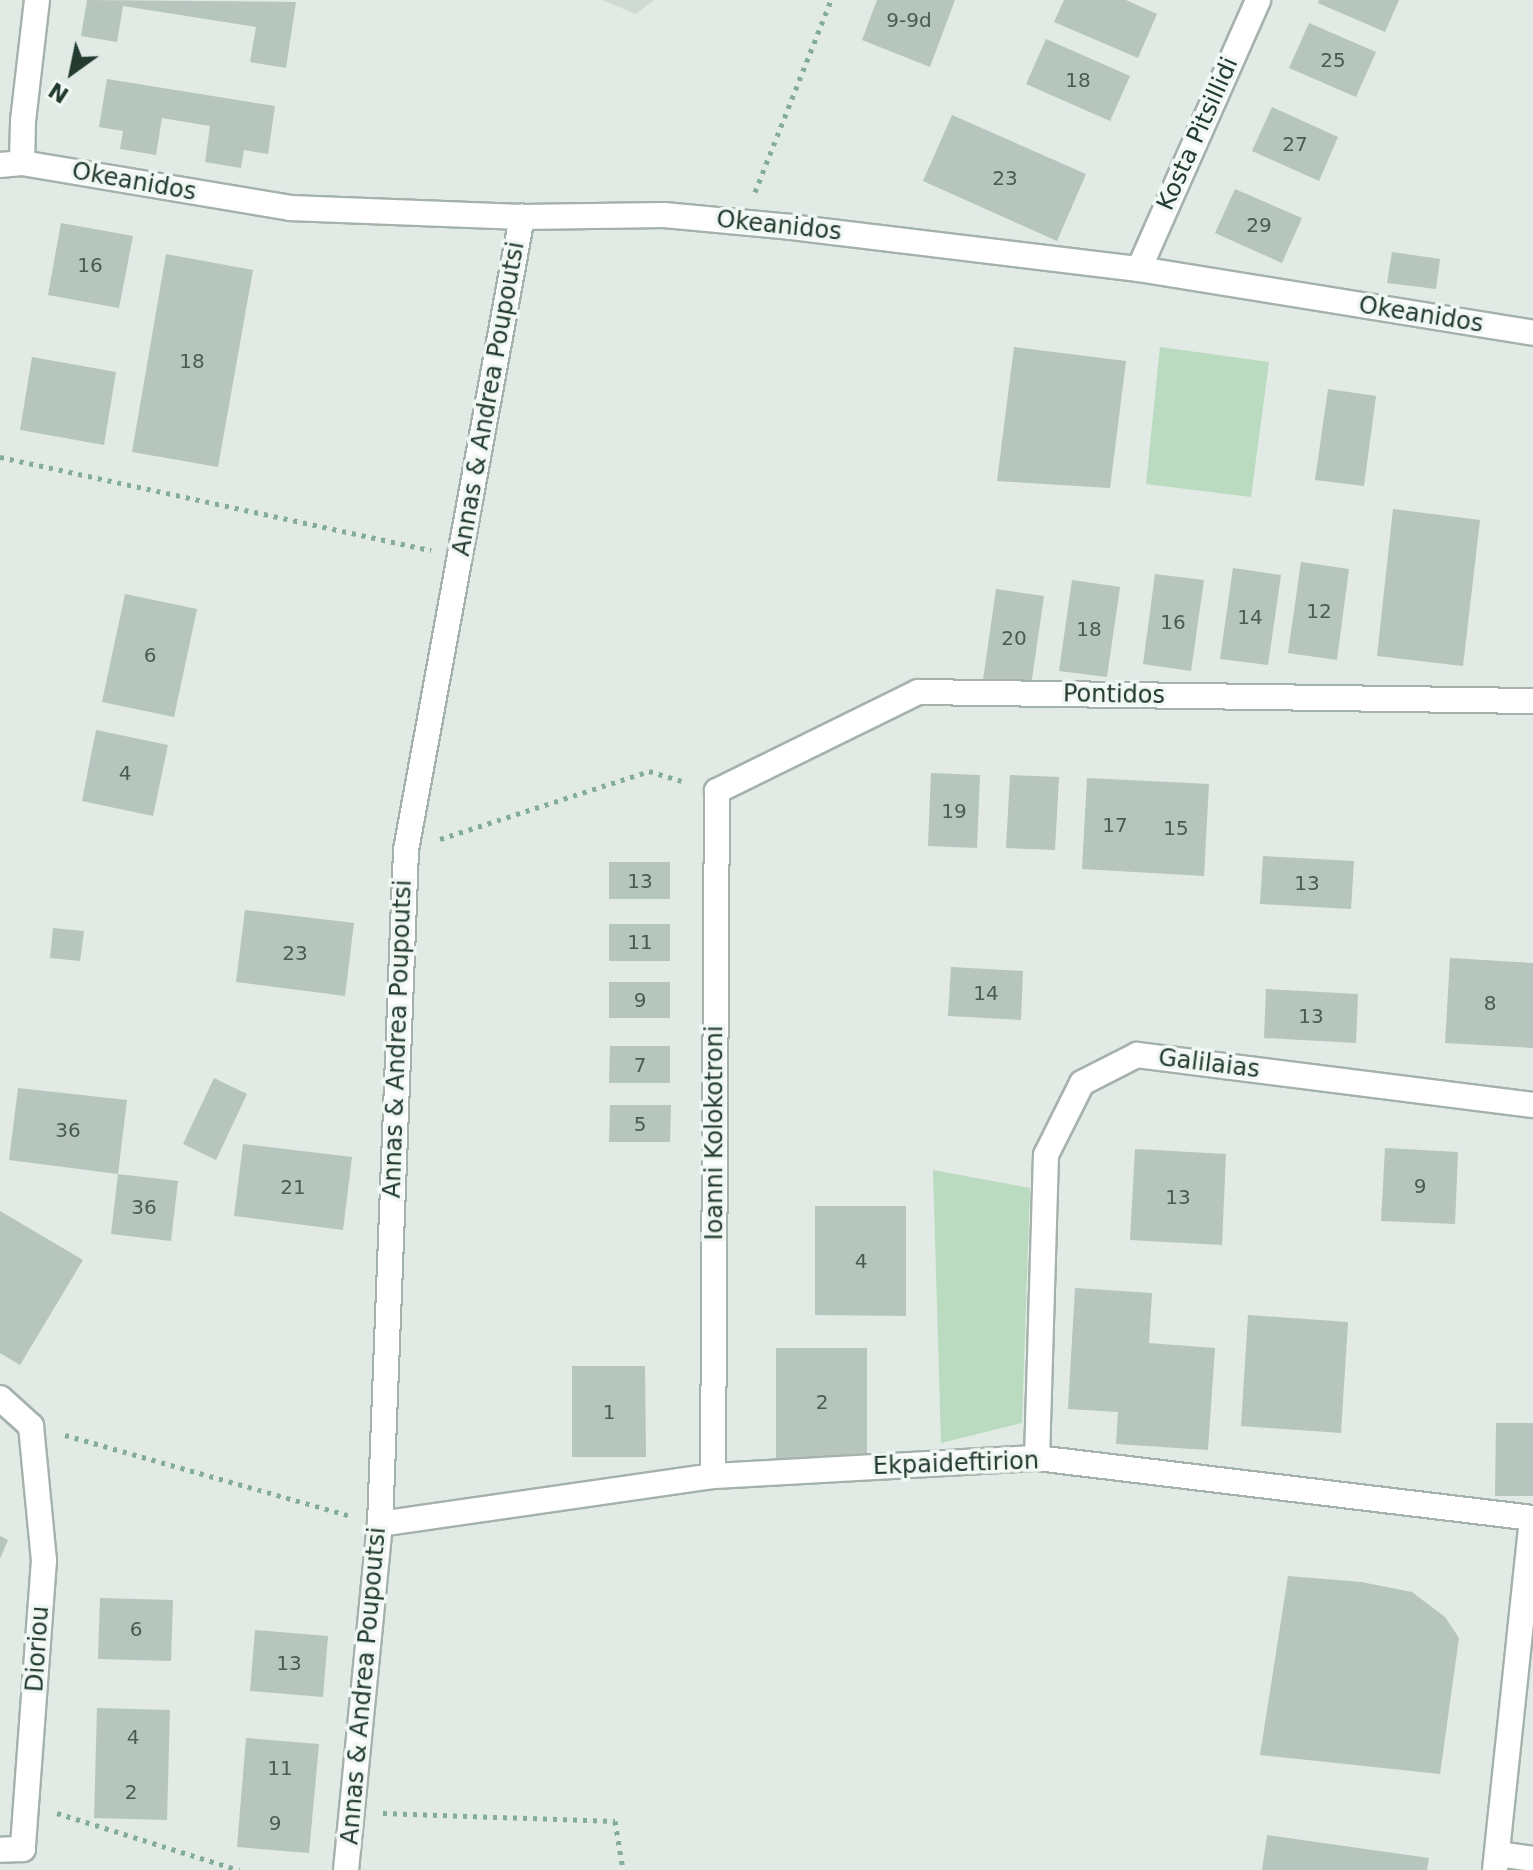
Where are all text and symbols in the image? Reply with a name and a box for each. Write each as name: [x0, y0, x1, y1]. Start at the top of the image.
house number: 9-9d: [886, 8, 932, 32]
north arrow: [32, 32, 112, 112]
house number: 25: [1320, 48, 1346, 72]
street label: Kosta Pitsillidi: [1151, 53, 1245, 215]
house number: 18: [1065, 68, 1091, 92]
text: N: [44, 77, 73, 108]
house number: 27: [1282, 132, 1308, 156]
street label: Okeanidos: [70, 157, 198, 207]
house number: 23: [992, 166, 1018, 190]
street label: Okeanidos: [715, 205, 843, 247]
house number: 29: [1246, 213, 1272, 237]
street label: Annas & Andrea Poupoutsi: [447, 240, 531, 558]
house number: 16: [77, 253, 103, 277]
street label: Okeanidos: [1357, 291, 1485, 339]
house number: 18: [179, 349, 205, 373]
house number: 12: [1306, 599, 1332, 623]
house number: 14: [1237, 605, 1263, 629]
house number: 16: [1160, 610, 1186, 634]
house number: 18: [1076, 617, 1102, 641]
house number: 20: [1001, 626, 1027, 650]
house number: 6: [144, 643, 156, 667]
street label: Pontidos: [1063, 680, 1165, 710]
house number: 4: [119, 761, 131, 785]
house number: 19: [941, 799, 967, 823]
house number: 17: [1102, 813, 1128, 837]
house number: 15: [1163, 816, 1189, 840]
house number: 13: [627, 869, 653, 893]
house number: 13: [1294, 871, 1320, 895]
street label: Annas & Andrea Poupoutsi: [378, 879, 418, 1199]
house number: 11: [627, 930, 653, 954]
house number: 23: [282, 941, 308, 965]
house number: 14: [973, 981, 999, 1005]
house number: 9: [634, 988, 646, 1012]
house number: 8: [1484, 991, 1496, 1015]
house number: 13: [1298, 1004, 1324, 1028]
street label: Ioanni Kolokotroni: [701, 1026, 729, 1240]
street label: Galilaias: [1157, 1043, 1261, 1085]
house number: 7: [634, 1053, 646, 1077]
house number: 5: [634, 1112, 646, 1136]
house number: 36: [55, 1118, 81, 1142]
house number: 9: [1414, 1174, 1426, 1198]
house number: 21: [280, 1175, 306, 1199]
house number: 13: [1165, 1185, 1191, 1209]
house number: 36: [131, 1195, 157, 1219]
house number: 4: [855, 1249, 867, 1273]
house number: 2: [816, 1390, 828, 1414]
house number: 1: [603, 1400, 615, 1424]
street label: Ekpaideftirion: [872, 1447, 1040, 1481]
street label: Annas & Andrea Poupoutsi: [336, 1526, 392, 1846]
street label: Dioriou: [21, 1605, 55, 1693]
house number: 6: [130, 1617, 142, 1641]
house number: 13: [276, 1651, 302, 1675]
house number: 4: [127, 1725, 139, 1749]
house number: 11: [267, 1756, 293, 1780]
house number: 2: [125, 1780, 137, 1804]
house number: 9: [269, 1811, 281, 1835]

